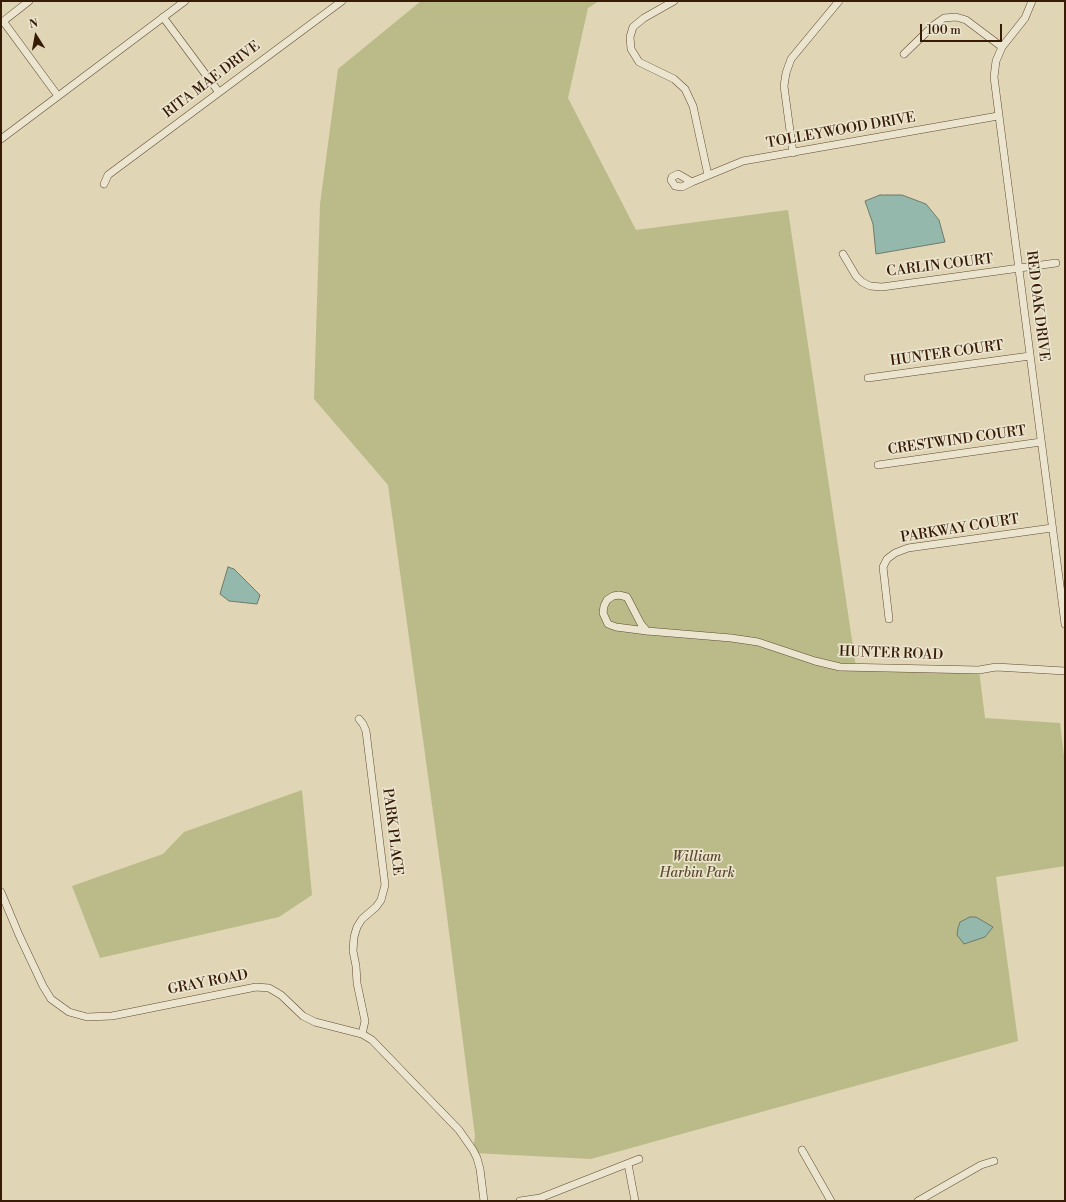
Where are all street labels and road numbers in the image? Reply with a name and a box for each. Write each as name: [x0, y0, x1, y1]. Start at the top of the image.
street label: RITA MAE DRIVE: [160, 38, 264, 122]
street label: TOLLEYWOOD DRIVE: [765, 110, 917, 152]
street label: RED OAK DRIVE: [1022, 250, 1052, 362]
street label: CARLIN COURT: [886, 251, 994, 281]
street label: HUNTER COURT: [889, 338, 1005, 370]
street label: CRESTWIND COURT: [887, 423, 1027, 459]
street label: PARKWAY COURT: [899, 511, 1021, 547]
street label: HUNTER ROAD: [839, 644, 943, 664]
street label: PARK PLACE: [378, 787, 406, 877]
street label: GRAY ROAD: [166, 967, 250, 999]

